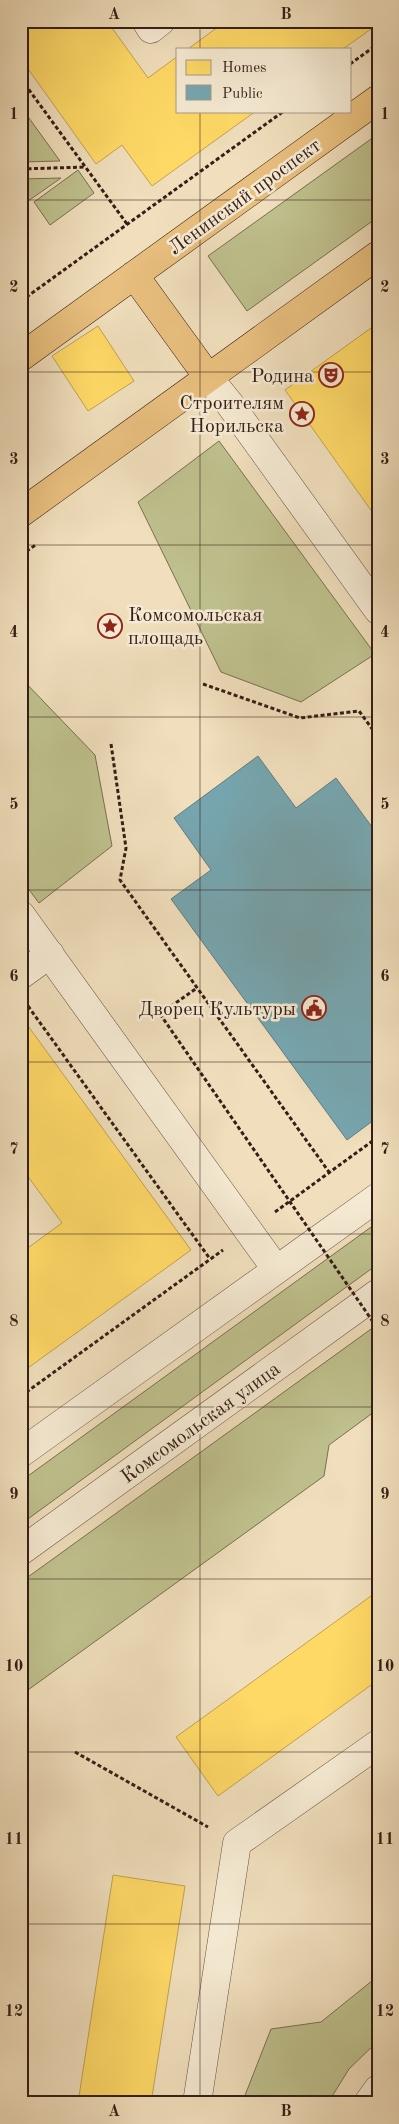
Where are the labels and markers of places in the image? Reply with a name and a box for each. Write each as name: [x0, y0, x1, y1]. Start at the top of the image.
theatre icon: Родина: [318, 362, 344, 388]
place label: Родина: [251, 367, 314, 387]
place label: Строителям Норильска: [179, 394, 284, 437]
place icon: Строителям Норильска: [289, 401, 315, 427]
place label: Комсомольская площадь: [128, 606, 263, 649]
place icon: Комсомольская площадь: [97, 613, 123, 639]
public building icon: Дворец Культуры: [301, 995, 327, 1021]
place label: Дворец Культуры: [139, 1000, 296, 1020]

